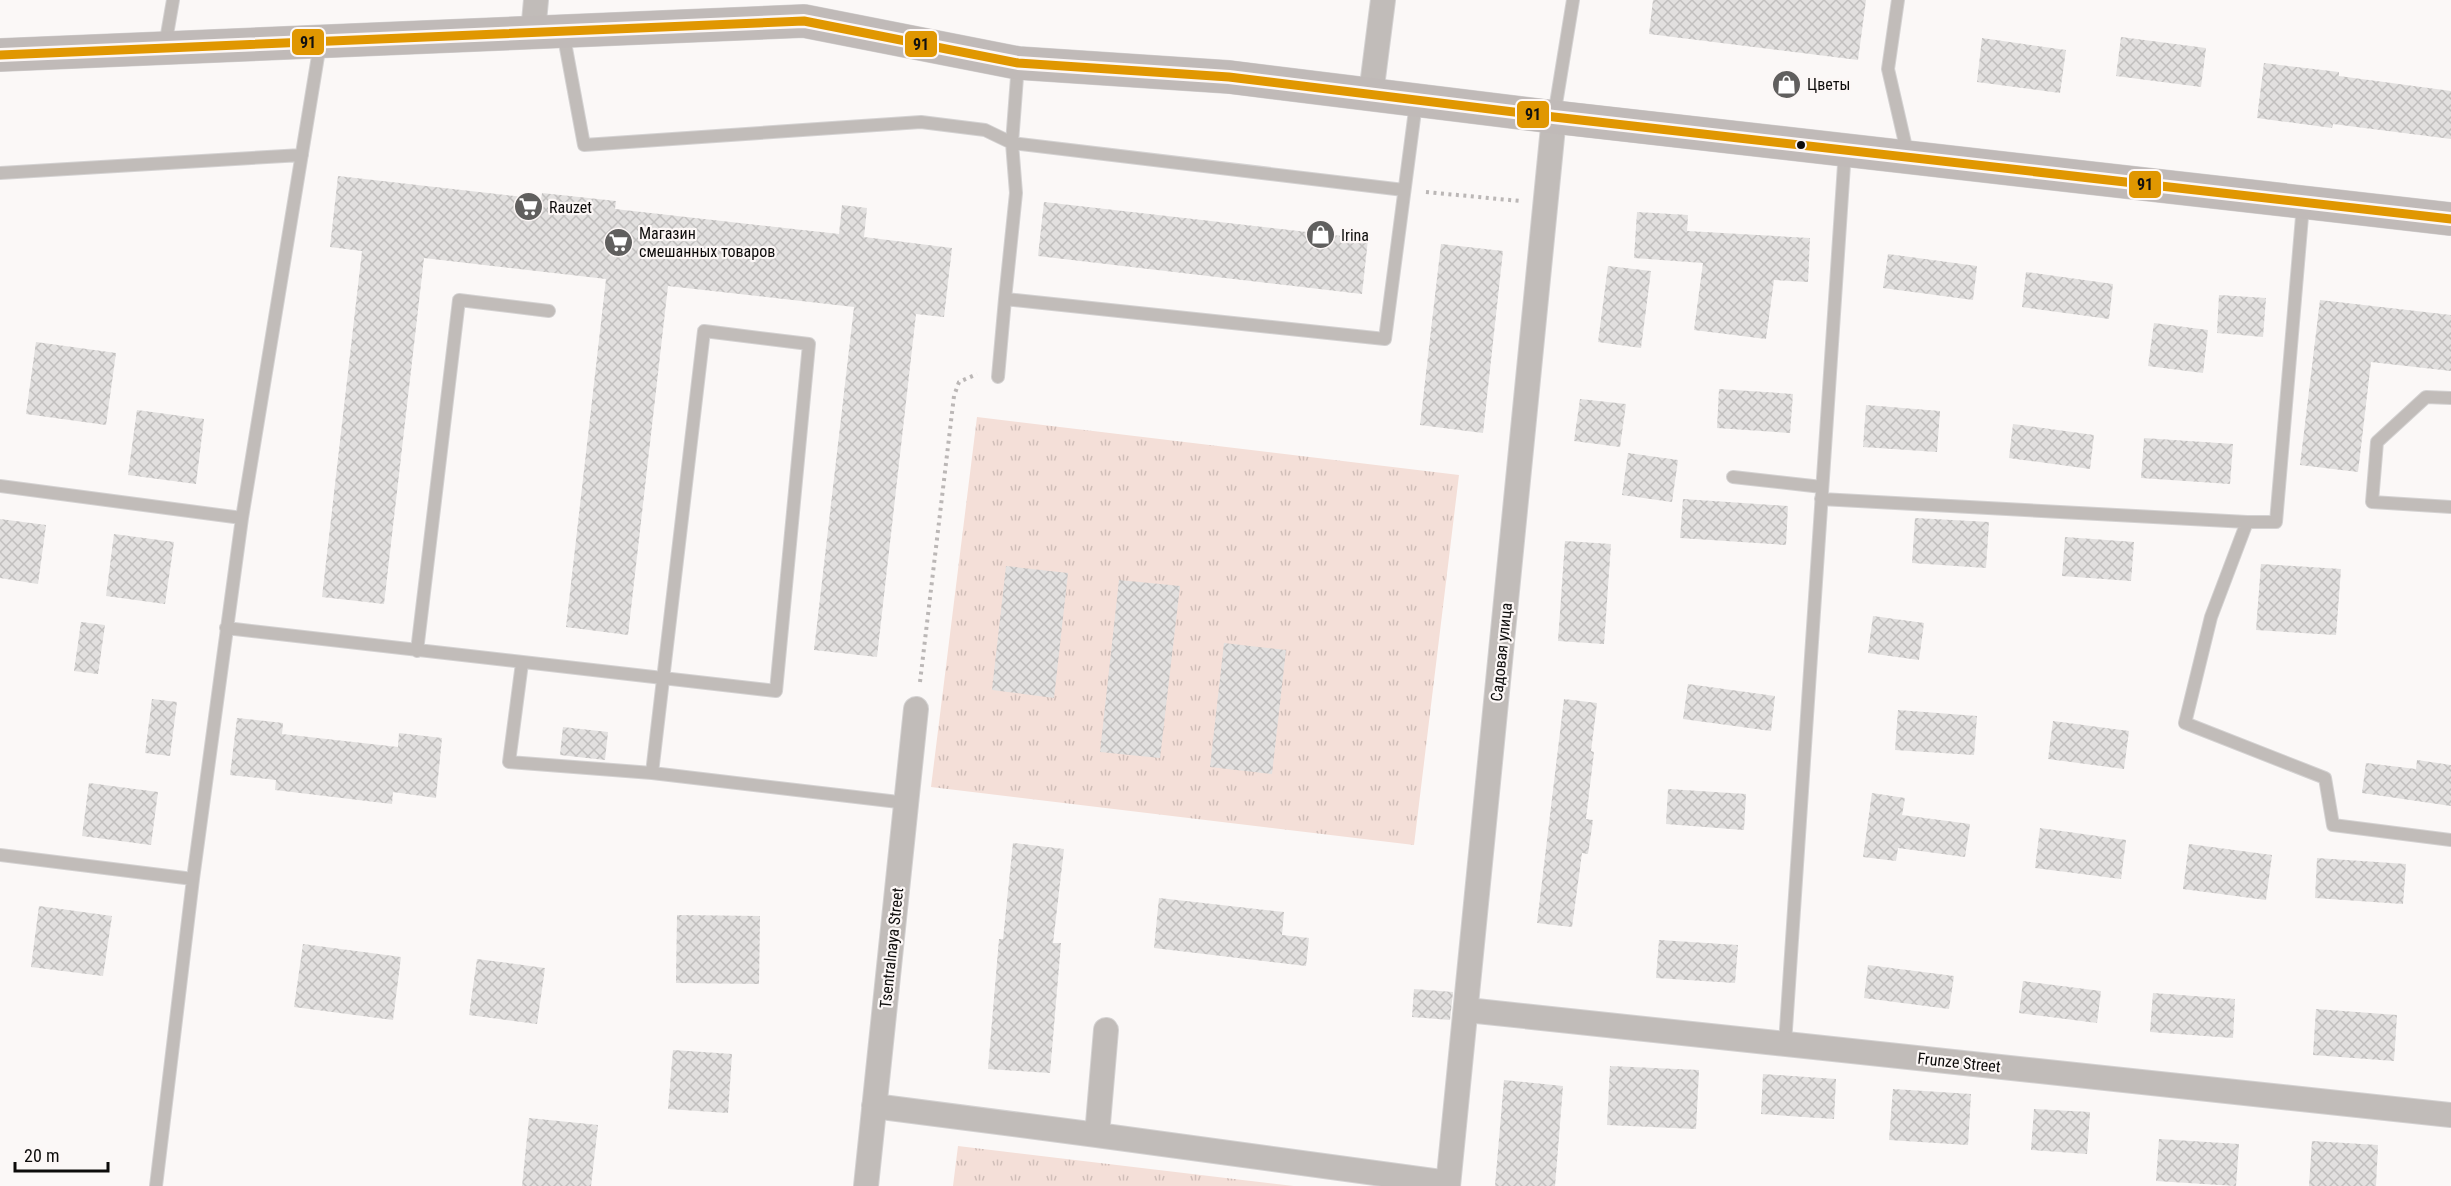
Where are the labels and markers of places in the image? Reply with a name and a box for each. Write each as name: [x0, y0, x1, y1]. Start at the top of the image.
shop icon: Цветы: [1770, 68, 1802, 100]
place label: Цветы: [1807, 75, 1850, 94]
unlabelled marker: [1795, 139, 1807, 151]
supermarket icon: Rauzet: [512, 191, 544, 223]
place label: Rauzet: [549, 198, 592, 217]
shop icon: Irina: [1304, 219, 1336, 251]
place label: Магазин смешанных товаров: [639, 224, 775, 261]
supermarket icon: Магазин смешанных товаров: [602, 226, 634, 258]
place label: Irina: [1341, 226, 1369, 245]

